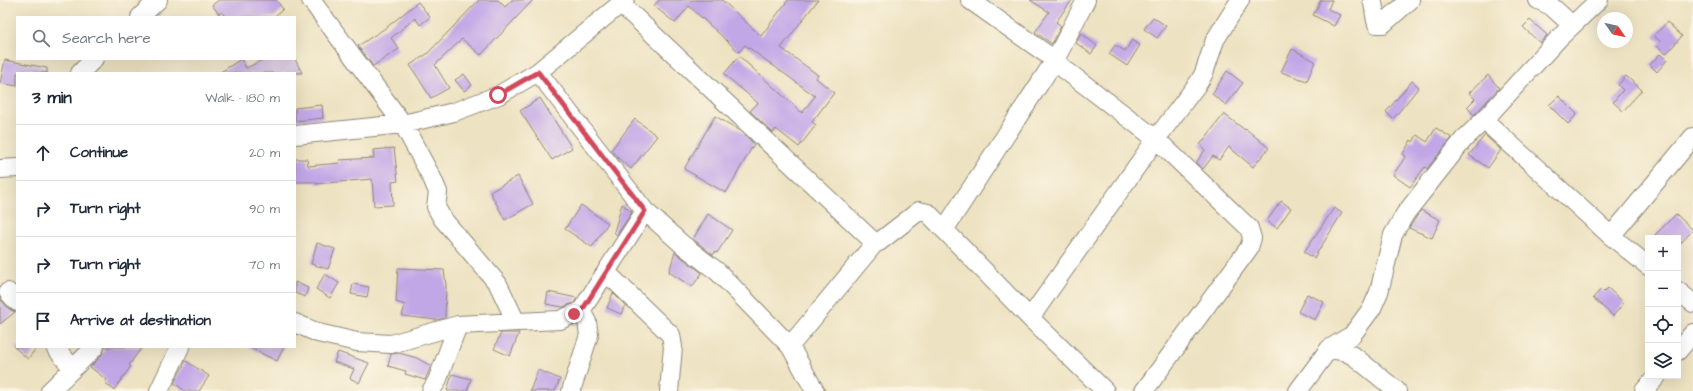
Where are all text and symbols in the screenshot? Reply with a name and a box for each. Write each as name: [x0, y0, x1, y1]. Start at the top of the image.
north arrow: [1597, 12, 1633, 48]
search box: [16, 16, 296, 60]
icon: search: [30, 27, 52, 49]
text: Search here: [62, 28, 151, 49]
text: 3 min: [32, 86, 72, 110]
route start: [489, 86, 507, 104]
text: Walk · 180 m: [205, 89, 280, 107]
icon: ahead: [32, 142, 54, 164]
text: Continue: [70, 142, 128, 163]
text: 20 m: [249, 144, 280, 162]
icon: right: [32, 198, 54, 220]
text: Turn right: [70, 198, 141, 219]
text: 90 m: [249, 200, 280, 218]
map controls: [1645, 235, 1681, 379]
button: +: [1645, 235, 1681, 271]
icon: right: [32, 254, 54, 276]
text: Turn right: [70, 254, 141, 275]
text: 70 m: [248, 256, 280, 274]
button: −: [1645, 271, 1681, 307]
route end: [565, 305, 583, 323]
button: locate: [1645, 307, 1681, 343]
icon: arrive: [32, 310, 54, 332]
text: Arrive at destination: [70, 310, 211, 331]
button: layers: [1645, 343, 1681, 379]

